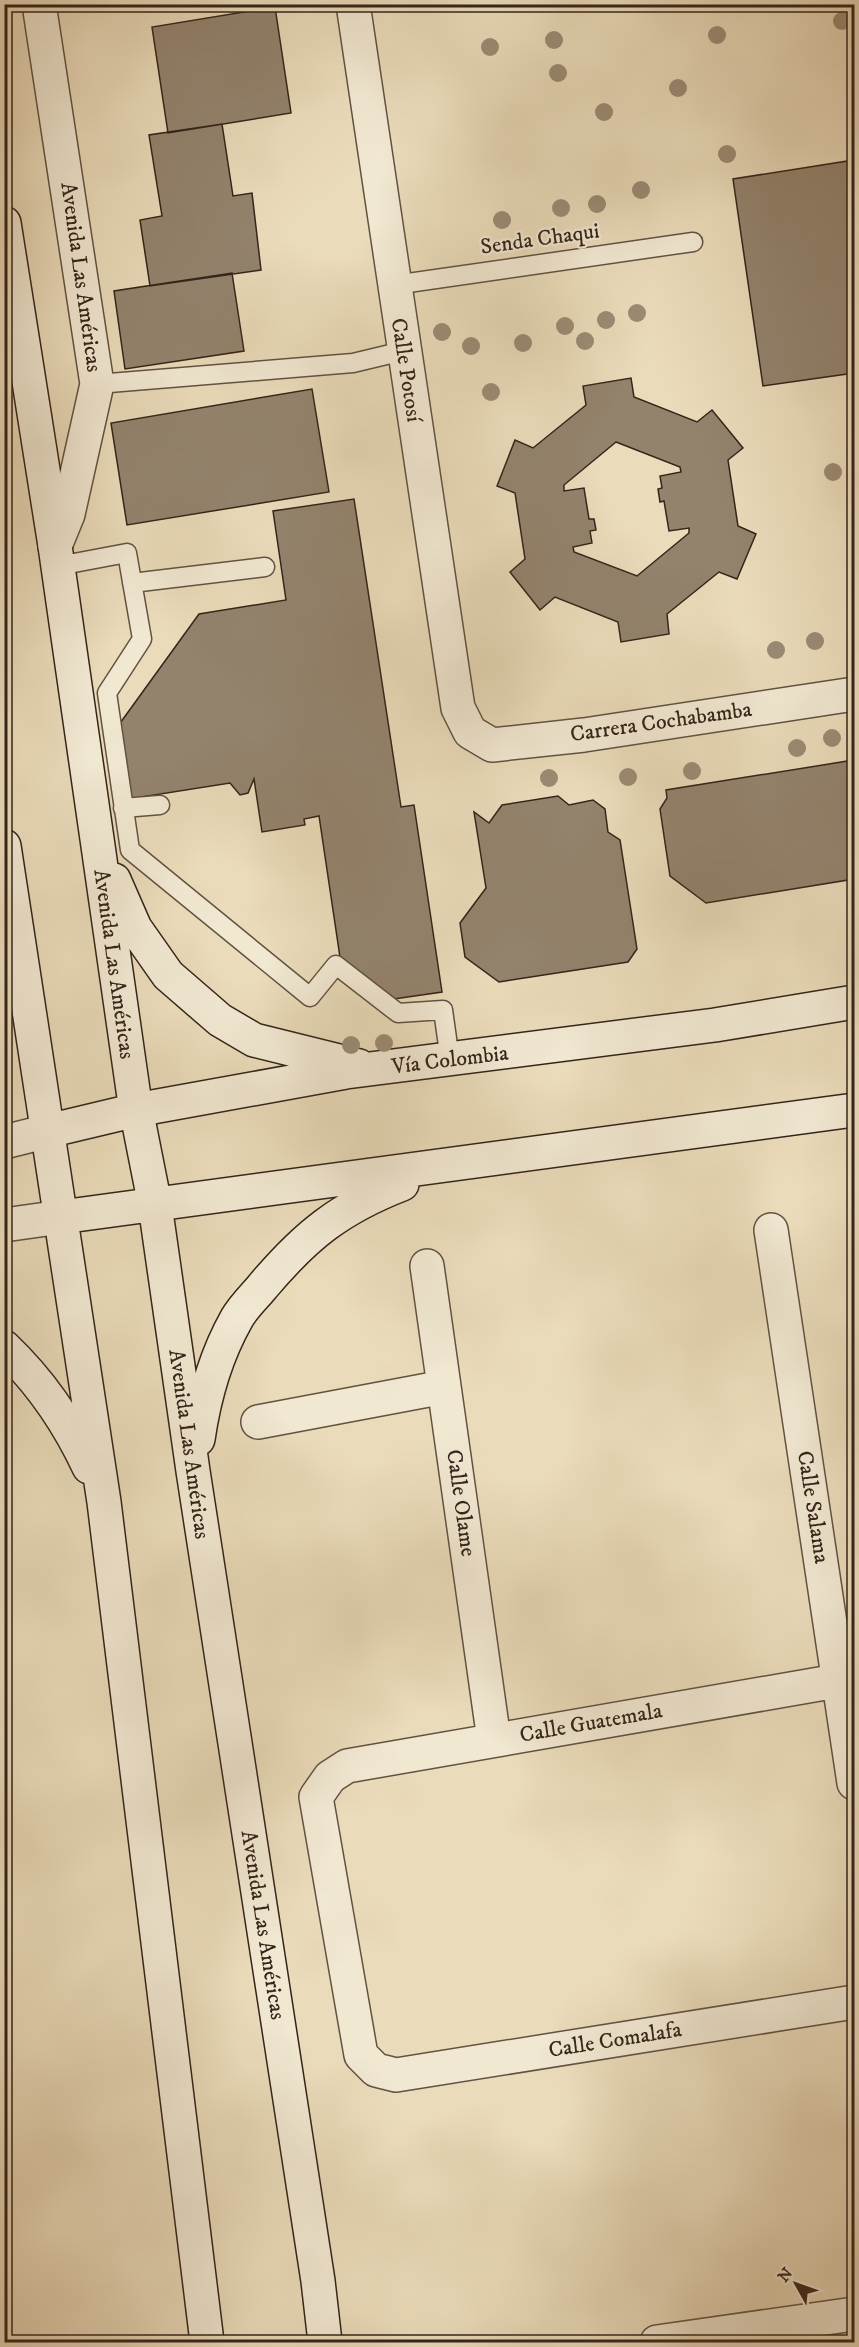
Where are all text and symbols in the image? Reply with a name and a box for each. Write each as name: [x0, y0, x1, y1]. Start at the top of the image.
street label: Avenida Las Américas: [54, 180, 108, 374]
street label: Senda Chaqui: [479, 217, 601, 261]
street label: Calle Potosí: [384, 316, 428, 425]
street label: Carrera Cochabamba: [568, 696, 754, 748]
street label: Avenida Las Américas: [87, 867, 141, 1061]
street label: Vía Colombia: [389, 1039, 511, 1081]
street label: Avenida Las Américas: [162, 1347, 216, 1541]
street label: Calle Olame: [440, 1448, 482, 1558]
street label: Calle Salama: [791, 1449, 835, 1566]
street label: Calle Guatemala: [518, 1697, 665, 1749]
street label: Avenida Las Américas: [235, 1828, 291, 2022]
street label: Calle Comalafa: [546, 2016, 684, 2064]
north arrow: [766, 2254, 826, 2314]
text: N: [773, 2264, 797, 2286]

